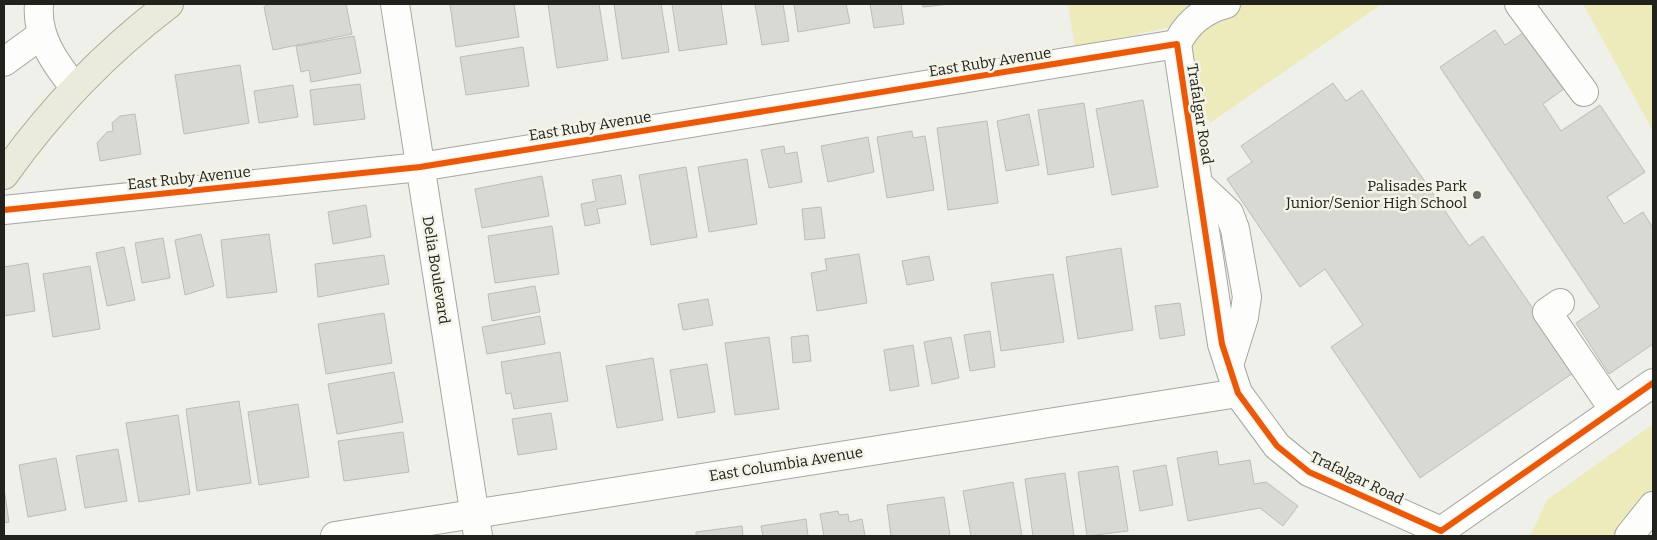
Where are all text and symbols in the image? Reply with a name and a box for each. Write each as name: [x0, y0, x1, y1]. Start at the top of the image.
street label: East Ruby Avenue: [927, 43, 1053, 81]
street label: Trafalgar Road: [1183, 62, 1217, 166]
street label: East Ruby Avenue: [527, 107, 653, 145]
street label: East Ruby Avenue: [126, 163, 252, 193]
place label: Palisades Park Junior/Senior High School: [1285, 177, 1467, 212]
marker: Palisades Park Junior/Senior High School: [1471, 189, 1483, 201]
street label: Delia Boulevard: [419, 215, 453, 325]
street label: East Columbia Avenue: [708, 443, 864, 485]
street label: Trafalgar Road: [1307, 448, 1407, 508]

